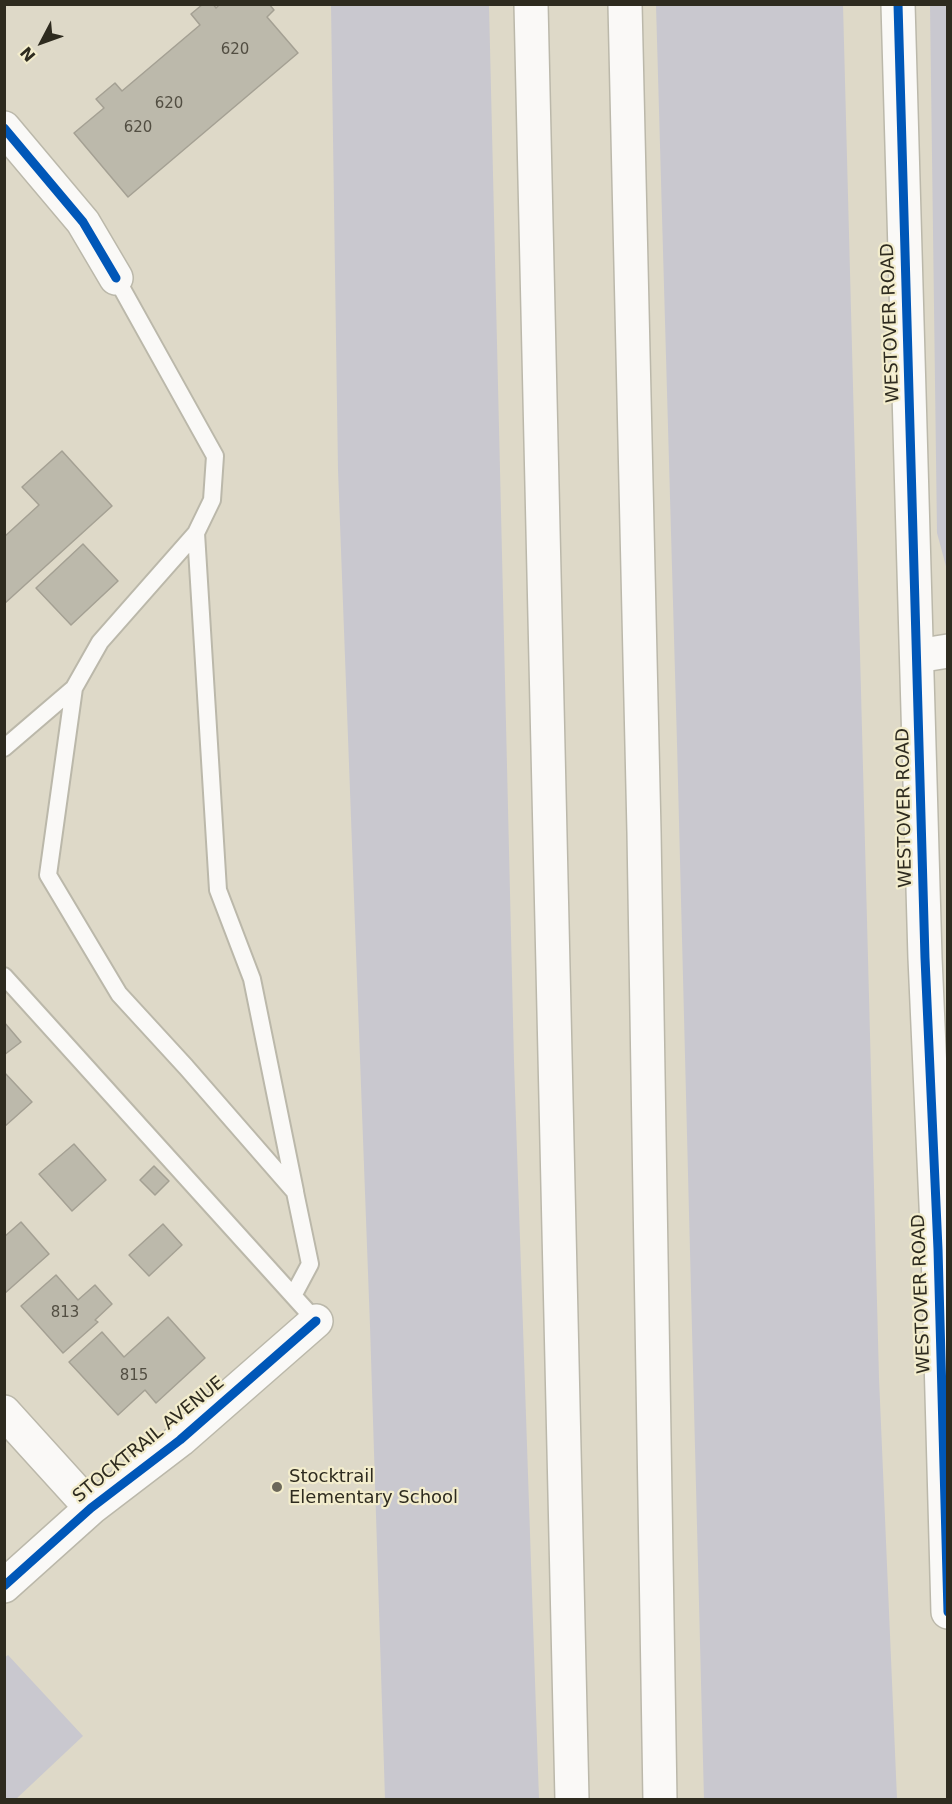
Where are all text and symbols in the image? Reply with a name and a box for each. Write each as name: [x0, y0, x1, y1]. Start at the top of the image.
north arrow: [12, 12, 72, 72]
house number: 620: [221, 41, 249, 59]
text: N: [16, 43, 40, 65]
house number: 620: [155, 95, 183, 113]
house number: 620: [124, 119, 152, 137]
street label: WESTOVER ROAD: [877, 243, 905, 403]
street label: WESTOVER ROAD: [893, 728, 917, 888]
street label: WESTOVER ROAD: [908, 1214, 936, 1374]
house number: 813: [51, 1304, 79, 1322]
house number: 815: [120, 1367, 148, 1385]
street label: STOCKTRAIL AVENUE: [69, 1372, 229, 1508]
place label: Stocktrail Elementary School: [289, 1466, 458, 1508]
marker: Stocktrail Elementary School: [270, 1480, 284, 1494]

